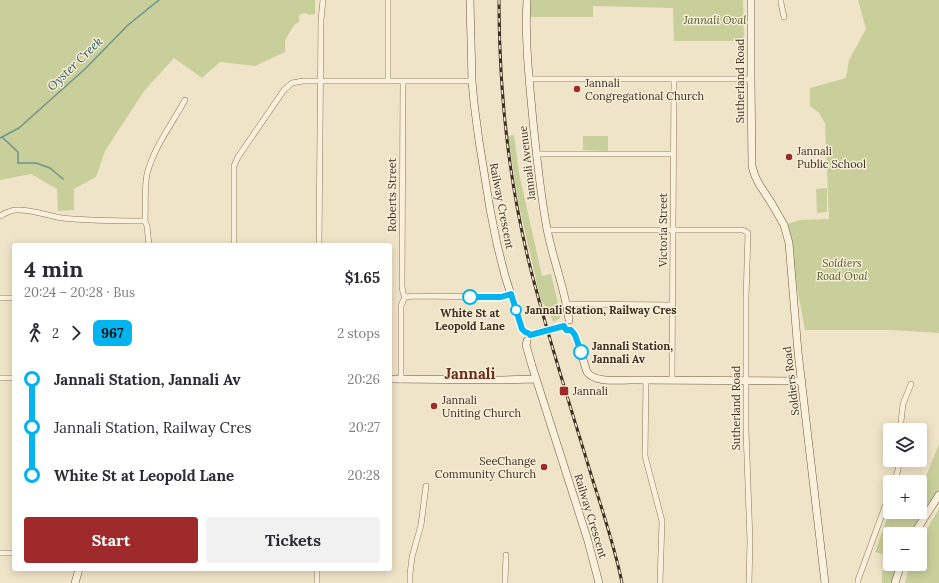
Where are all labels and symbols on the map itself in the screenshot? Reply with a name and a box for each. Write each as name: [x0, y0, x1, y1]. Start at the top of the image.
park label: Jannali Oval: [683, 13, 746, 27]
water label: Oyster Creek: [44, 34, 105, 94]
street label: Sutherland Road: [733, 38, 747, 123]
place label: Jannali Congregational Church: [584, 76, 705, 103]
marker: Jannali Congregational Church: [572, 84, 582, 94]
street label: Jannali Avenue: [515, 125, 539, 202]
place label: Jannali Public School: [796, 144, 866, 171]
marker: Jannali Public School: [784, 152, 794, 162]
street label: Roberts Street: [385, 157, 399, 232]
street label: Railway Crescent: [487, 162, 517, 251]
street label: Victoria Street: [656, 192, 670, 268]
park label: Soldiers Road Oval: [816, 256, 868, 283]
marker: White St at Leopold Lane: [462, 289, 478, 305]
place label: Jannali Station, Railway Cres: [525, 303, 677, 317]
marker: Jannali Station, Railway Cres: [510, 304, 522, 316]
place label: White St at Leopold Lane: [435, 306, 505, 333]
place label: Jannali Station, Jannali Av: [592, 339, 673, 366]
marker: Jannali Station, Jannali Av: [573, 344, 589, 360]
street label: Soldiers Road: [780, 345, 802, 416]
district label: Jannali: [445, 364, 495, 383]
street label: Sutherland Road: [729, 365, 743, 450]
place label: Jannali: [572, 384, 608, 398]
marker: Jannali: [558, 385, 570, 397]
place label: Jannali Uniting Church: [441, 393, 522, 420]
marker: Jannali Uniting Church: [429, 401, 439, 411]
place label: SeeChange Community Church: [435, 454, 536, 481]
marker: SeeChange Community Church: [539, 462, 549, 472]
street label: Railway Crescent: [571, 472, 611, 561]

